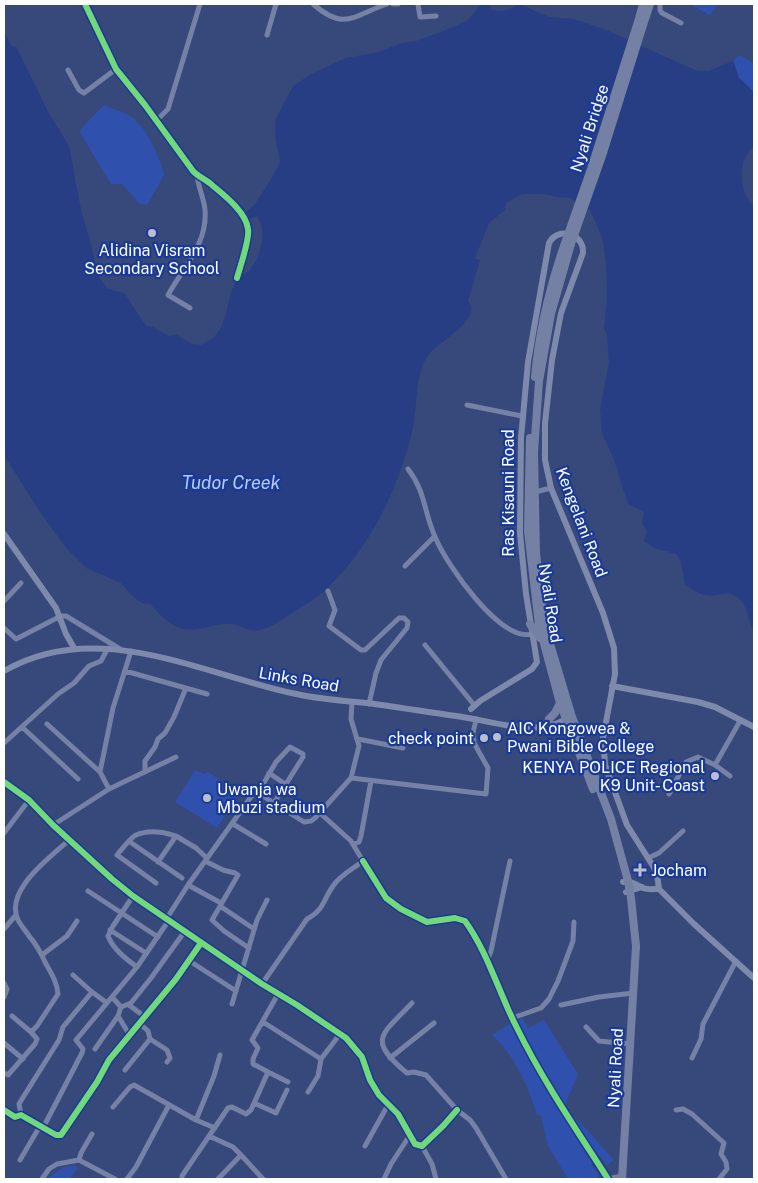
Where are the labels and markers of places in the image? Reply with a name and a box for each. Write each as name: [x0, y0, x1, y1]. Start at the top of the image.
marker: Alidina Visram Secondary School: [146, 227, 158, 239]
place label: Alidina Visram Secondary School: [84, 241, 220, 278]
place label: AIC Kongowea & Pwani Bible College: [507, 719, 654, 756]
place label: check point: [388, 729, 474, 748]
marker: AIC Kongowea & Pwani Bible College: [491, 731, 503, 743]
marker: check point: [478, 732, 490, 744]
place label: KENYA POLICE Regional K9 Unit- Coast: [522, 758, 705, 795]
marker: KENYA POLICE Regional K9 Unit- Coast: [709, 770, 721, 782]
place label: Uwanja wa Mbuzi stadium: [217, 780, 325, 817]
marker: Uwanja wa Mbuzi stadium: [201, 792, 213, 804]
place label: Jocham: [651, 861, 707, 880]
marker: Jocham: [633, 863, 647, 877]

